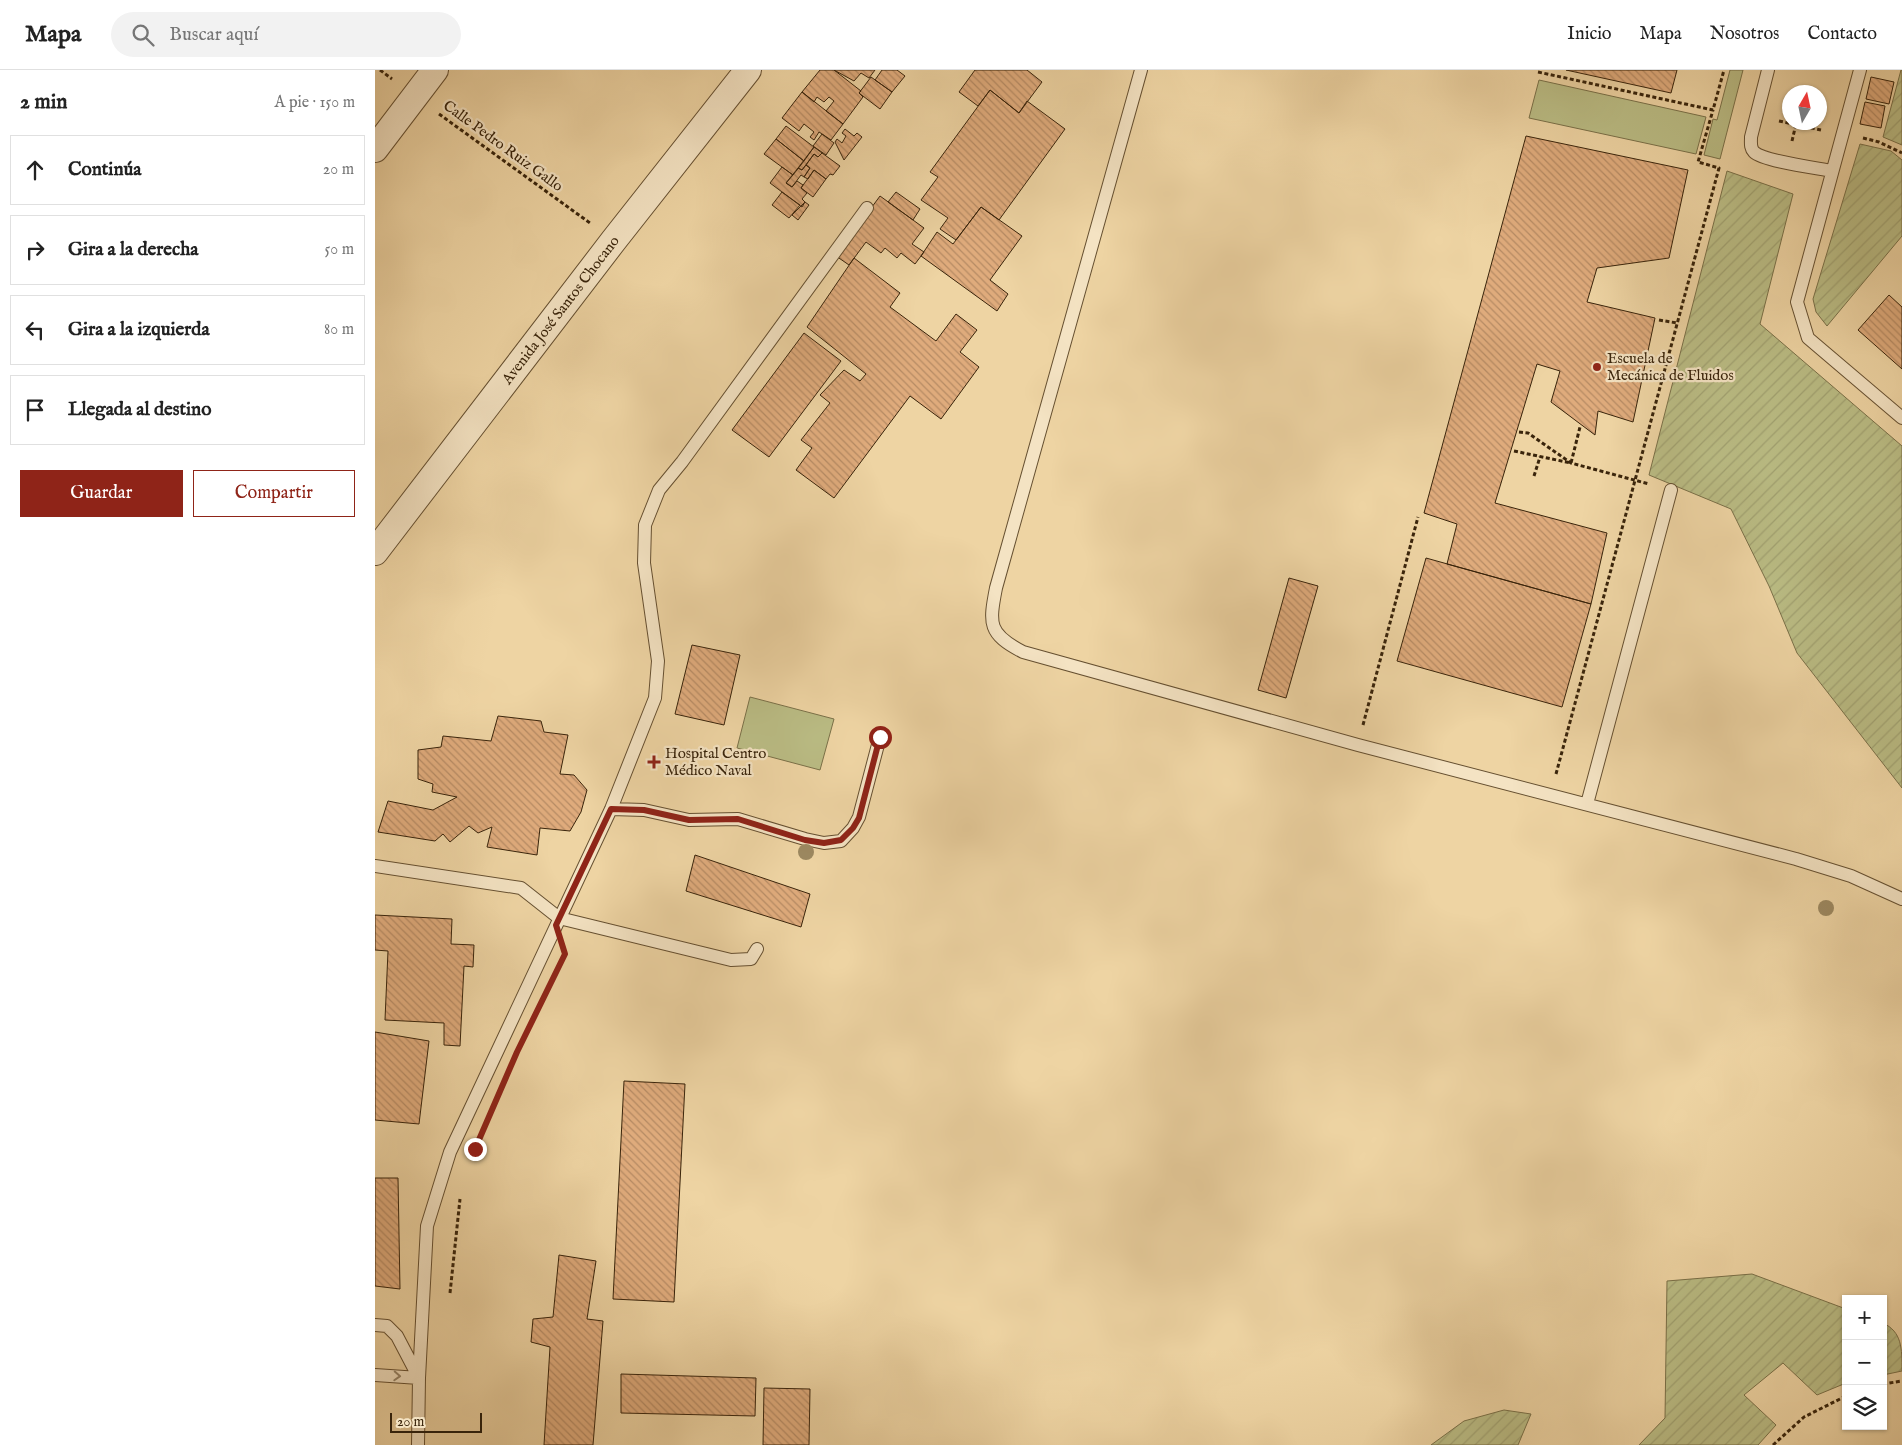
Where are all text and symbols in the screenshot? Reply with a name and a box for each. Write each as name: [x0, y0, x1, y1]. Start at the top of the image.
search box: [111, 12, 461, 57]
text: Mapa: [25, 19, 81, 50]
icon: search: [129, 21, 157, 49]
text: Buscar aquí: [169, 23, 258, 47]
text: Inicio: [1567, 23, 1612, 46]
text: Mapa: [1640, 23, 1682, 46]
text: Nosotros: [1710, 23, 1779, 46]
text: Contacto: [1807, 23, 1877, 46]
north arrow: [1782, 85, 1827, 130]
text: 2 min: [20, 89, 67, 116]
text: A pie · 150 m: [275, 93, 355, 113]
street label: Calle Pedro Ruiz Gallo: [439, 96, 567, 196]
icon: ahead: [21, 156, 49, 184]
text: Continúa: [68, 158, 142, 182]
text: 20 m: [323, 160, 354, 180]
street label: Avenida José Santos Chocano: [497, 232, 623, 389]
icon: right: [21, 236, 49, 264]
text: Gira a la derecha: [68, 238, 198, 262]
text: 50 m: [325, 240, 354, 260]
icon: left: [21, 316, 49, 344]
text: Gira a la izquierda: [68, 318, 210, 342]
text: 80 m: [324, 320, 354, 340]
place label: Escuela de Mecánica de Fluidos: [1607, 349, 1734, 385]
marker: Escuela de Mecánica de Fluidos: [1591, 361, 1603, 373]
icon: arrive: [21, 396, 49, 424]
text: Llegada al destino: [68, 398, 211, 422]
button: Guardar: [20, 470, 183, 517]
button: Compartir: [193, 470, 355, 517]
route start: [869, 726, 892, 749]
place label: Hospital Centro Médico Naval: [665, 744, 766, 780]
marker: Hospital Centro Médico Naval: [647, 755, 661, 769]
route end: [464, 1138, 487, 1161]
map controls: [1842, 1295, 1887, 1430]
button: +: [1842, 1295, 1887, 1340]
button: −: [1842, 1340, 1887, 1385]
one-way arrow: [393, 1371, 401, 1382]
button: layers: [1842, 1385, 1887, 1430]
scale bar: [390, 1410, 483, 1433]
text: 20 m: [397, 1413, 424, 1431]

